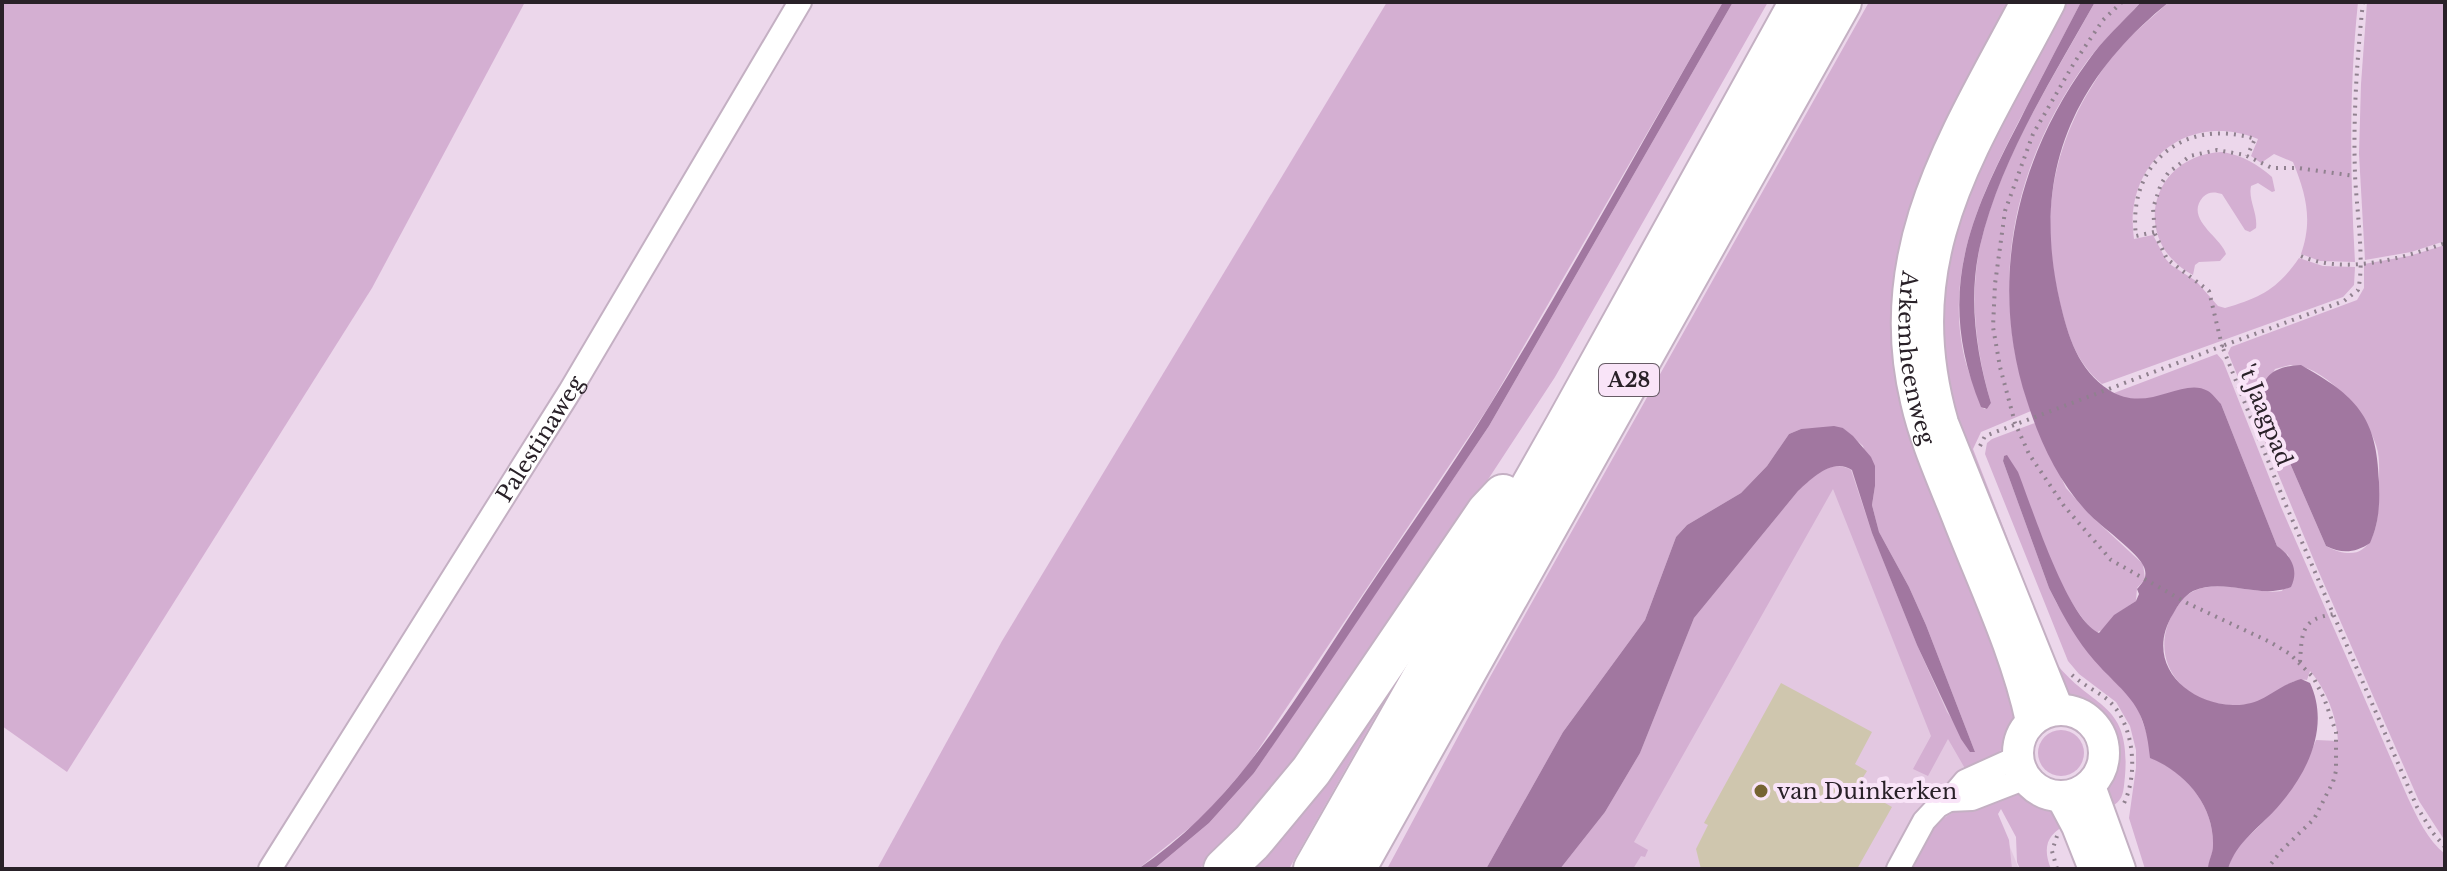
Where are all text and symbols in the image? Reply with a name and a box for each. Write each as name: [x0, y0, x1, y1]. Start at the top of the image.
street label: Arkemheenweg: [1892, 268, 1941, 449]
street label: 't Jaagpad: [2233, 361, 2298, 470]
road number: A28: [1599, 364, 1659, 396]
street label: Palestinaweg: [491, 370, 590, 507]
place label: van Duinkerken: [1777, 778, 1957, 805]
marker: van Duinkerken: [1752, 782, 1770, 800]

